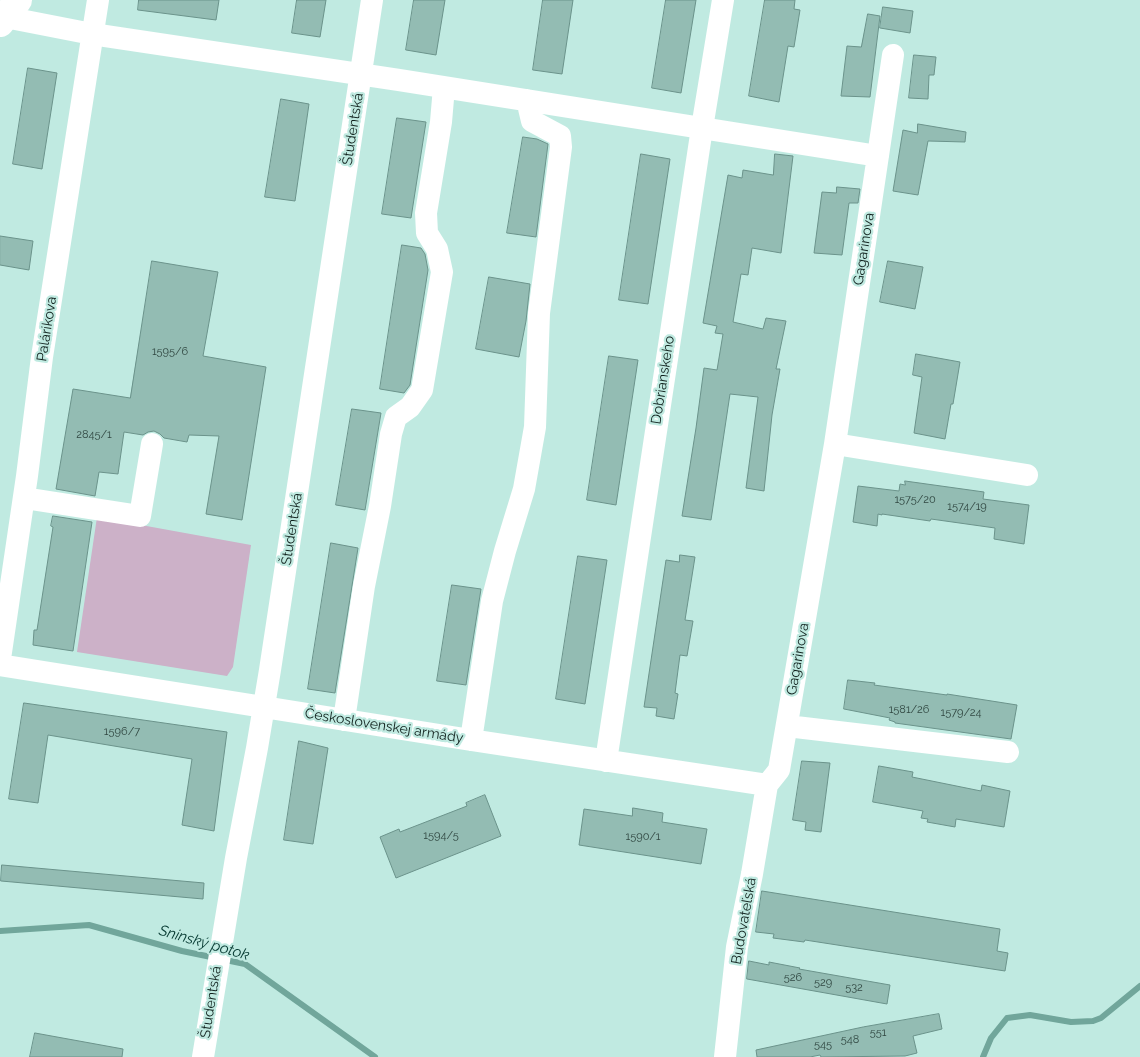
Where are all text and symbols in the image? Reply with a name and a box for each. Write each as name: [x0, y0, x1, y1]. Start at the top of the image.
street label: Študentská: [339, 92, 367, 166]
street label: Gagarinova: [850, 212, 878, 286]
street label: Palárikova: [34, 295, 60, 363]
street label: Dobrianskeho: [648, 335, 678, 425]
house number: 1595/6: [152, 345, 188, 359]
house number: 2845/1: [76, 428, 112, 442]
street label: Študentská: [278, 492, 306, 566]
house number: 1575/20: [894, 493, 936, 507]
house number: 1574/19: [947, 500, 987, 514]
street label: Gagarinova: [783, 622, 813, 696]
house number: 1581/26: [889, 703, 929, 717]
street label: Československej armády: [304, 705, 464, 747]
house number: 1579/24: [940, 706, 982, 720]
house number: 1596/7: [104, 725, 140, 739]
house number: 1594/5: [423, 829, 459, 843]
house number: 1590/1: [626, 830, 660, 844]
street label: Budovateľská: [728, 876, 760, 966]
water label: Sninský potok: [157, 921, 251, 965]
street label: Študentská: [197, 965, 225, 1039]
house number: 526: [784, 971, 802, 985]
house number: 529: [814, 976, 832, 990]
house number: 532: [845, 981, 863, 995]
house number: 551: [870, 1026, 886, 1040]
house number: 548: [841, 1033, 859, 1047]
house number: 545: [814, 1038, 832, 1052]

